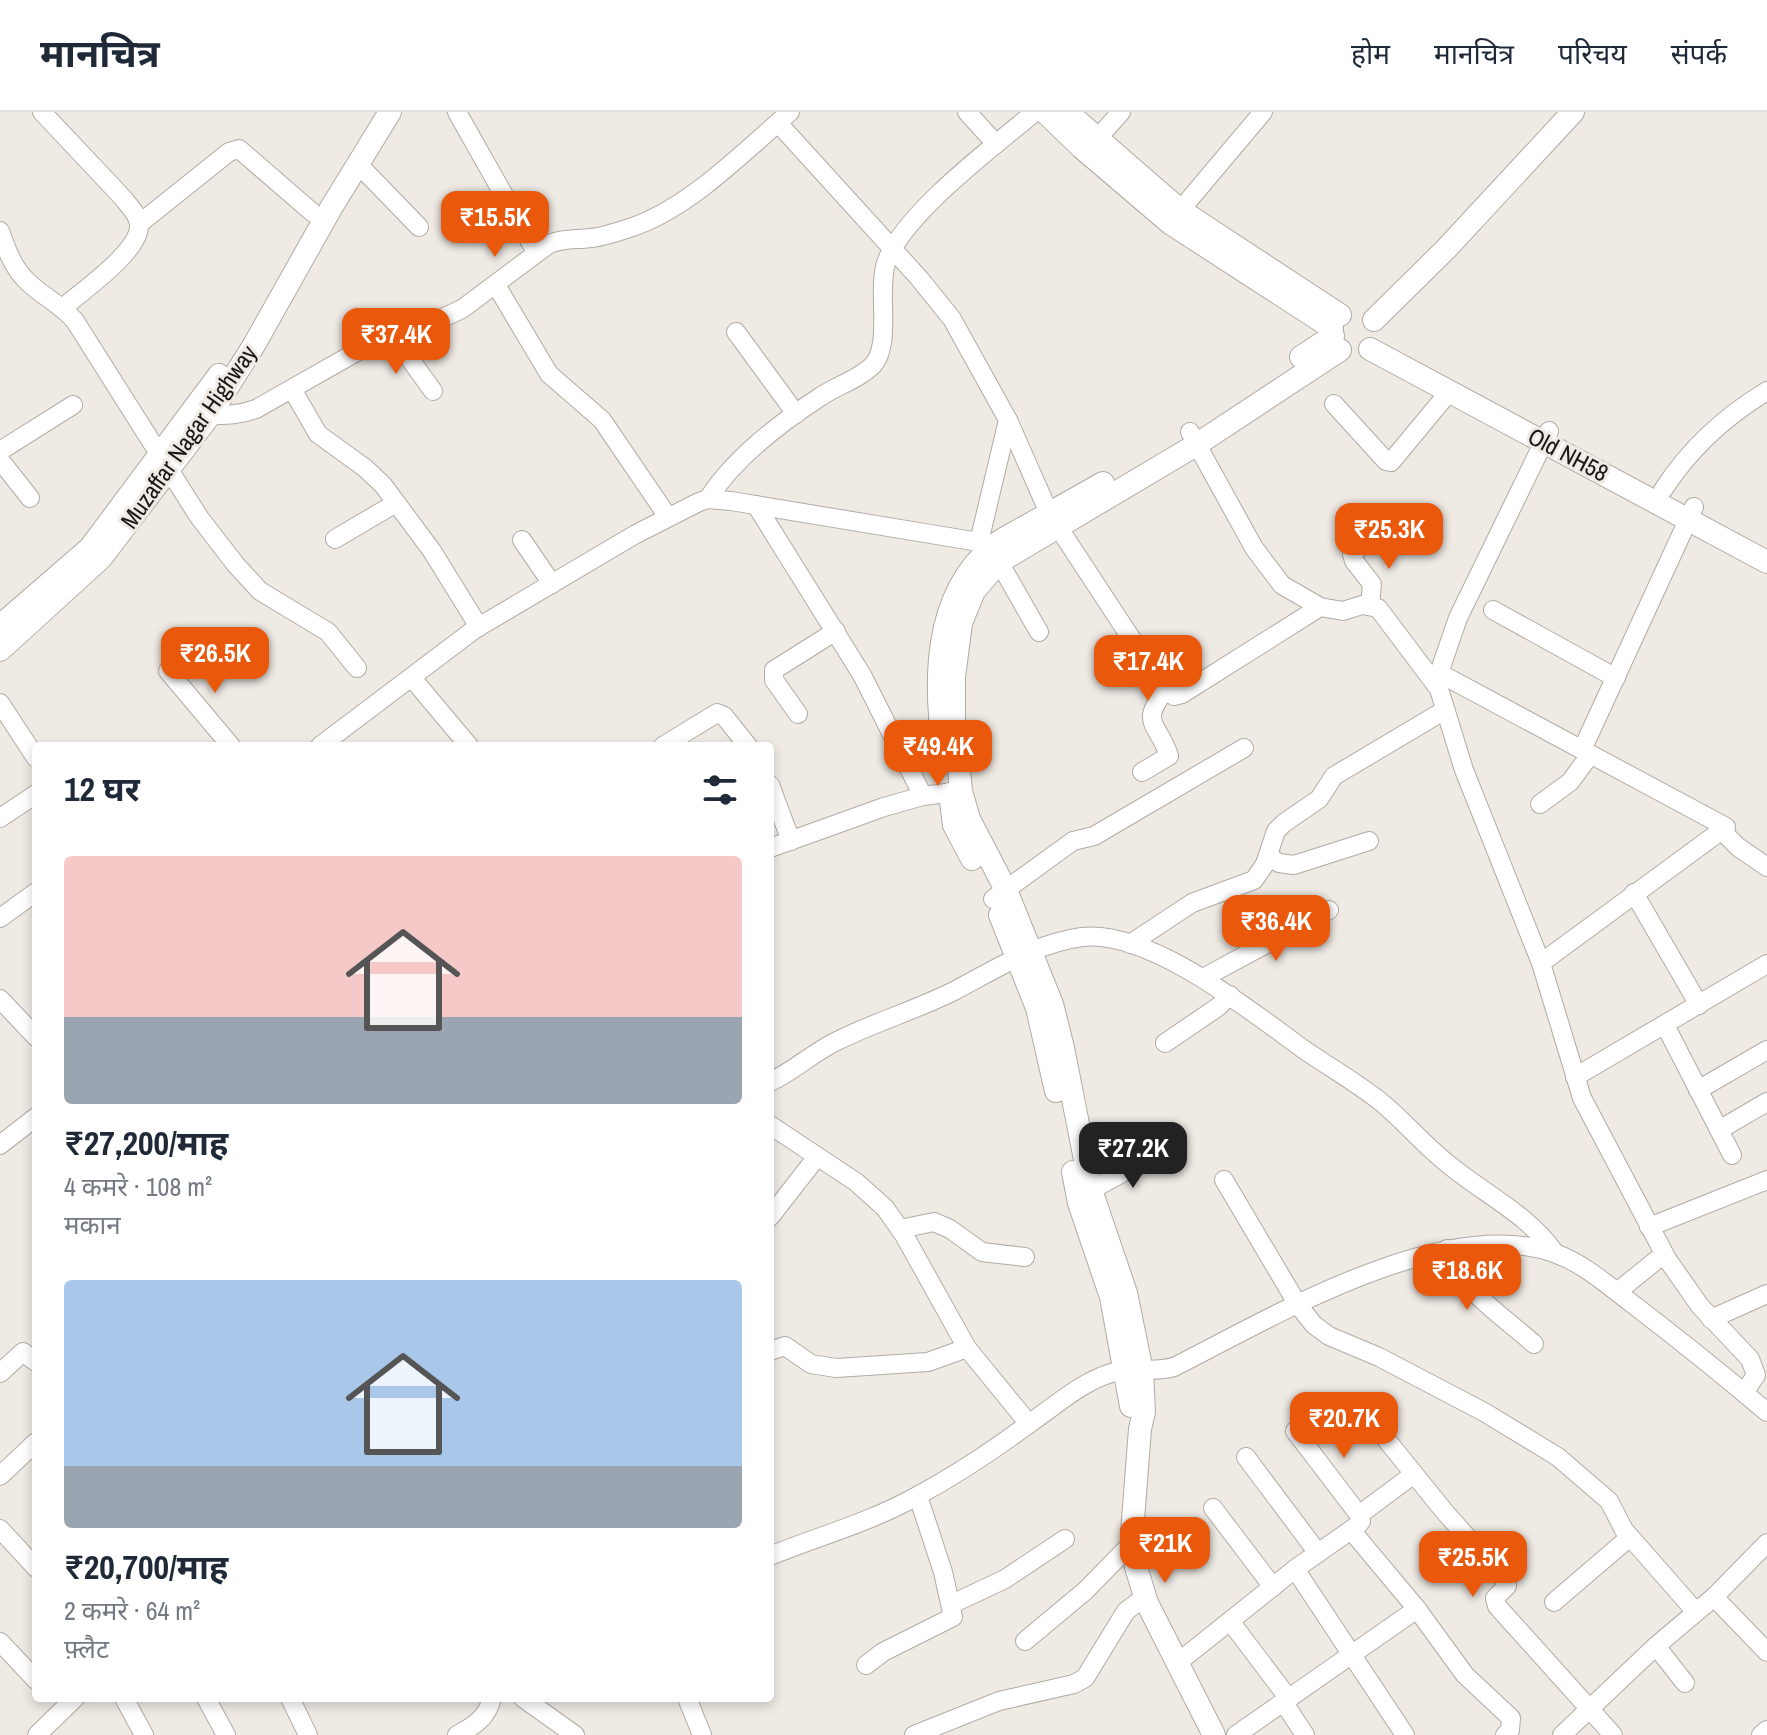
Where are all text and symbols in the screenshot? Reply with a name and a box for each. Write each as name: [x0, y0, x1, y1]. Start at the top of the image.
text: मानचित्र: [40, 28, 160, 79]
text: होम: [1351, 35, 1390, 73]
text: मानचित्र: [1434, 35, 1514, 73]
text: परिचय: [1558, 35, 1627, 73]
text: संपर्क: [1671, 35, 1727, 73]
pin: ₹15.5K: [430, 191, 560, 259]
text: ₹15.5K: [459, 199, 531, 234]
pin: ₹37.4K: [331, 308, 461, 376]
text: ₹37.4K: [360, 316, 432, 351]
street label: Muzaffar Nagar Highway: [113, 338, 264, 535]
street label: Old NH58: [1523, 420, 1614, 489]
pin: ₹25.3K: [1324, 503, 1454, 571]
text: ₹25.3K: [1353, 511, 1425, 546]
pin: ₹26.5K: [150, 627, 280, 695]
text: ₹26.5K: [179, 635, 251, 670]
pin: ₹17.4K: [1083, 635, 1213, 703]
text: ₹17.4K: [1112, 643, 1184, 678]
pin: ₹49.4K: [873, 720, 1003, 788]
text: ₹49.4K: [902, 728, 974, 763]
text: 12 घर: [64, 766, 140, 812]
icon: filters: [698, 768, 742, 812]
pin: ₹36.4K: [1211, 895, 1341, 963]
text: ₹36.4K: [1240, 903, 1312, 938]
icon: home: [331, 908, 475, 1052]
text: ₹27,200/माह: [64, 1120, 228, 1166]
pin: ₹27.2K: [1068, 1122, 1198, 1190]
text: ₹27.2K: [1097, 1130, 1169, 1165]
text: 4 कमरे · 108 m²: [64, 1169, 212, 1204]
text: मकान: [64, 1207, 121, 1242]
pin: ₹18.6K: [1402, 1244, 1532, 1312]
text: ₹18.6K: [1431, 1252, 1503, 1287]
icon: home: [331, 1332, 475, 1476]
pin: ₹20.7K: [1279, 1392, 1409, 1460]
text: ₹20.7K: [1308, 1400, 1380, 1435]
pin: ₹21K: [1118, 1517, 1212, 1585]
text: ₹21K: [1138, 1525, 1192, 1560]
pin: ₹25.5K: [1408, 1531, 1538, 1599]
text: ₹25.5K: [1437, 1539, 1509, 1574]
text: ₹20,700/माह: [64, 1544, 228, 1590]
text: 2 कमरे · 64 m²: [64, 1593, 200, 1628]
text: फ़्लैट: [64, 1631, 109, 1666]

